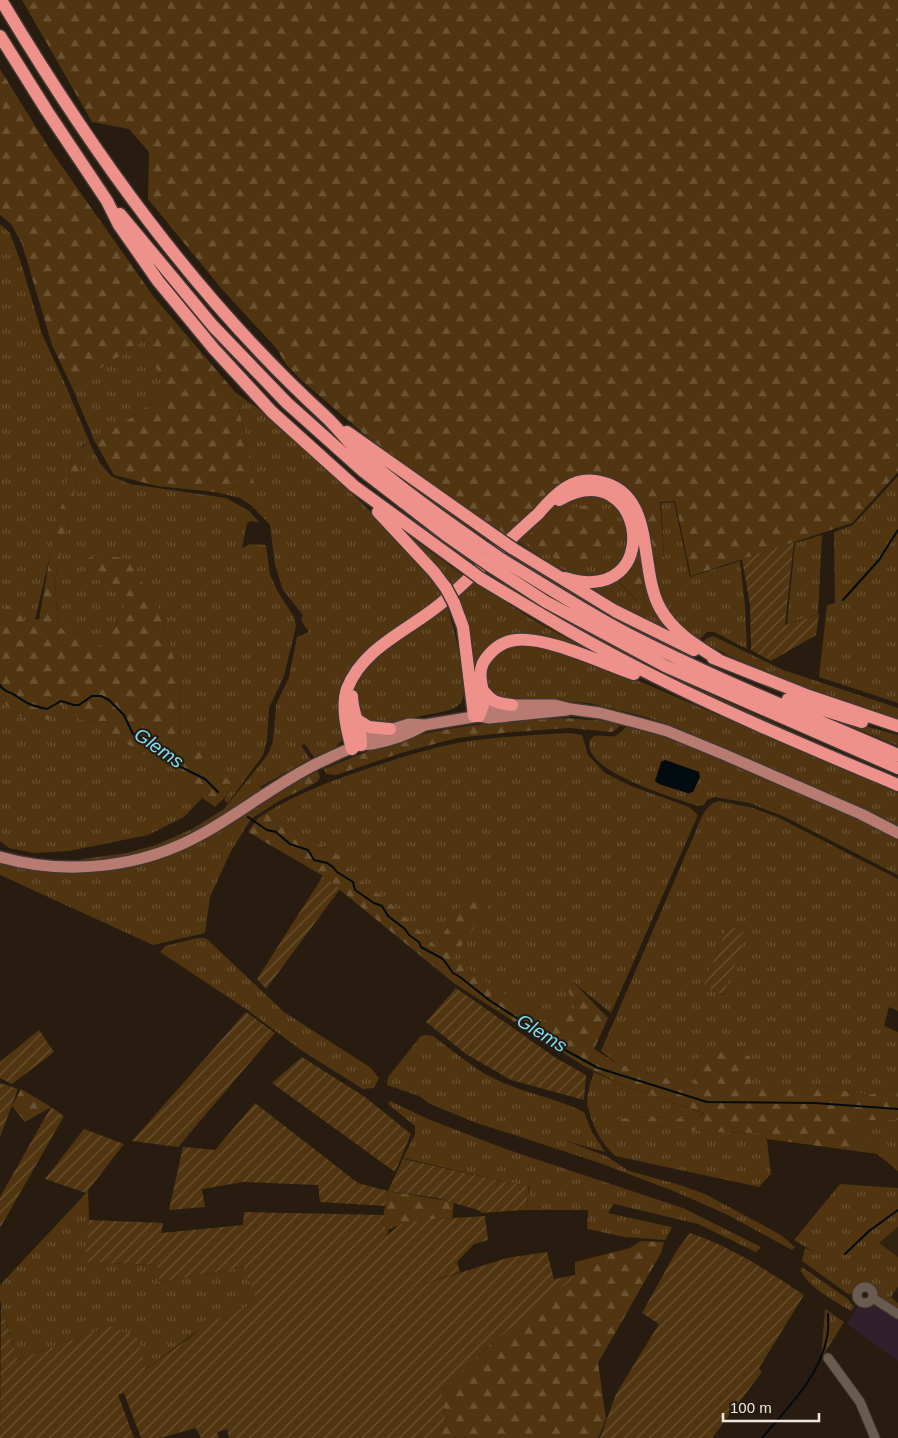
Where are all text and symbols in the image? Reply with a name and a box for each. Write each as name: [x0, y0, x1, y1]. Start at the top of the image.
water label: Glems: [130, 724, 188, 773]
water label: Glems: [513, 1010, 571, 1057]
scale bar: [723, 1390, 819, 1422]
text: 100 m: [730, 1399, 772, 1416]

